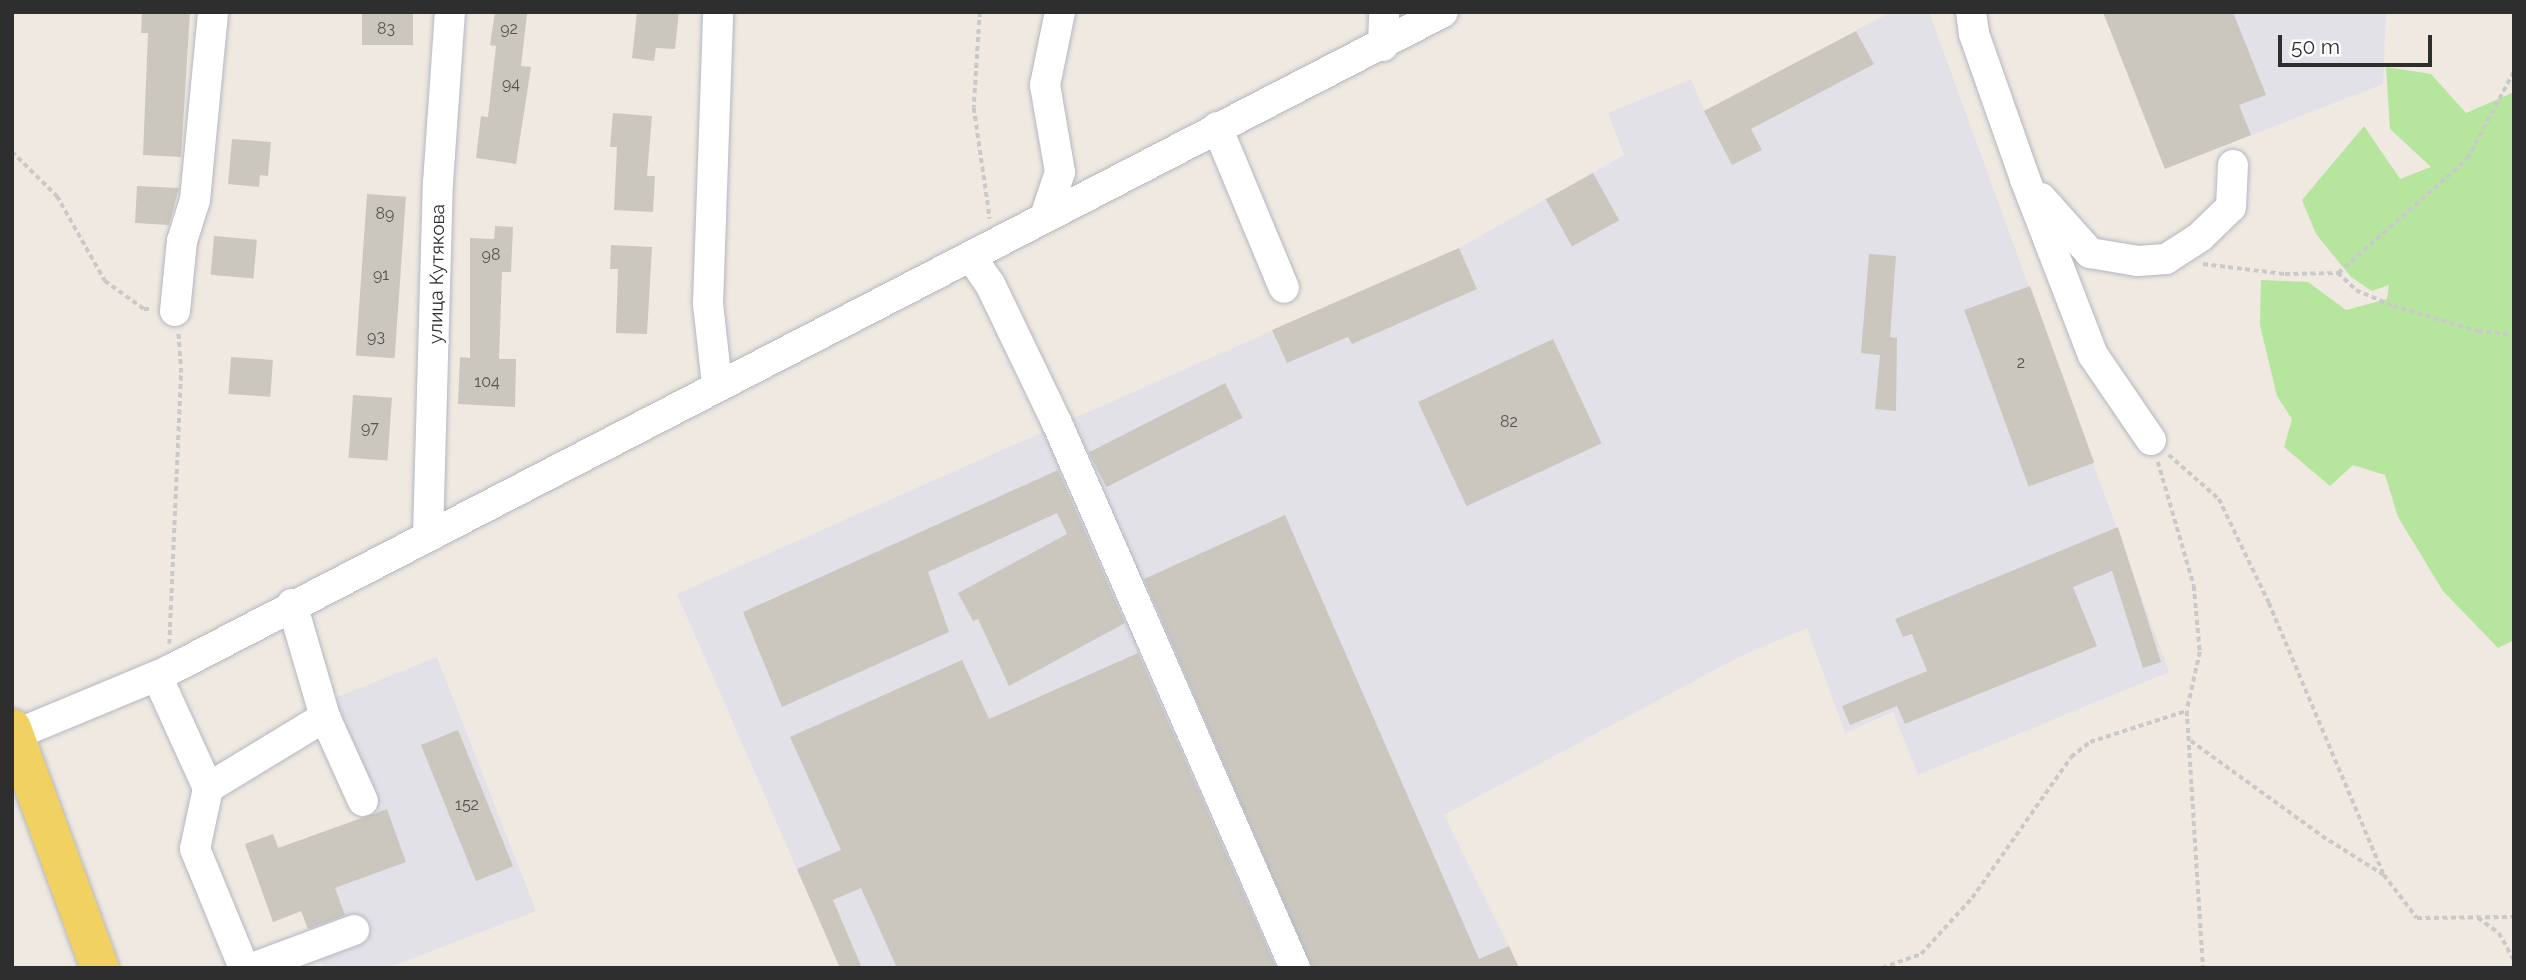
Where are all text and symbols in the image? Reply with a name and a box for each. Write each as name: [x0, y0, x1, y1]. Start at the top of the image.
house number: 83: [377, 19, 395, 39]
house number: 92: [500, 19, 518, 39]
scale bar: [2281, 21, 2435, 65]
text: 50 m: [2291, 34, 2340, 59]
house number: 94: [502, 74, 520, 94]
house number: 89: [376, 204, 394, 224]
street label: улица Кутякова: [424, 204, 450, 344]
house number: 98: [482, 245, 500, 265]
house number: 91: [373, 265, 389, 285]
house number: 93: [367, 327, 385, 347]
house number: 2: [2017, 353, 2025, 373]
house number: 104: [474, 372, 500, 392]
house number: 82: [1500, 412, 1518, 432]
house number: 97: [361, 418, 379, 438]
house number: 152: [455, 795, 479, 815]

